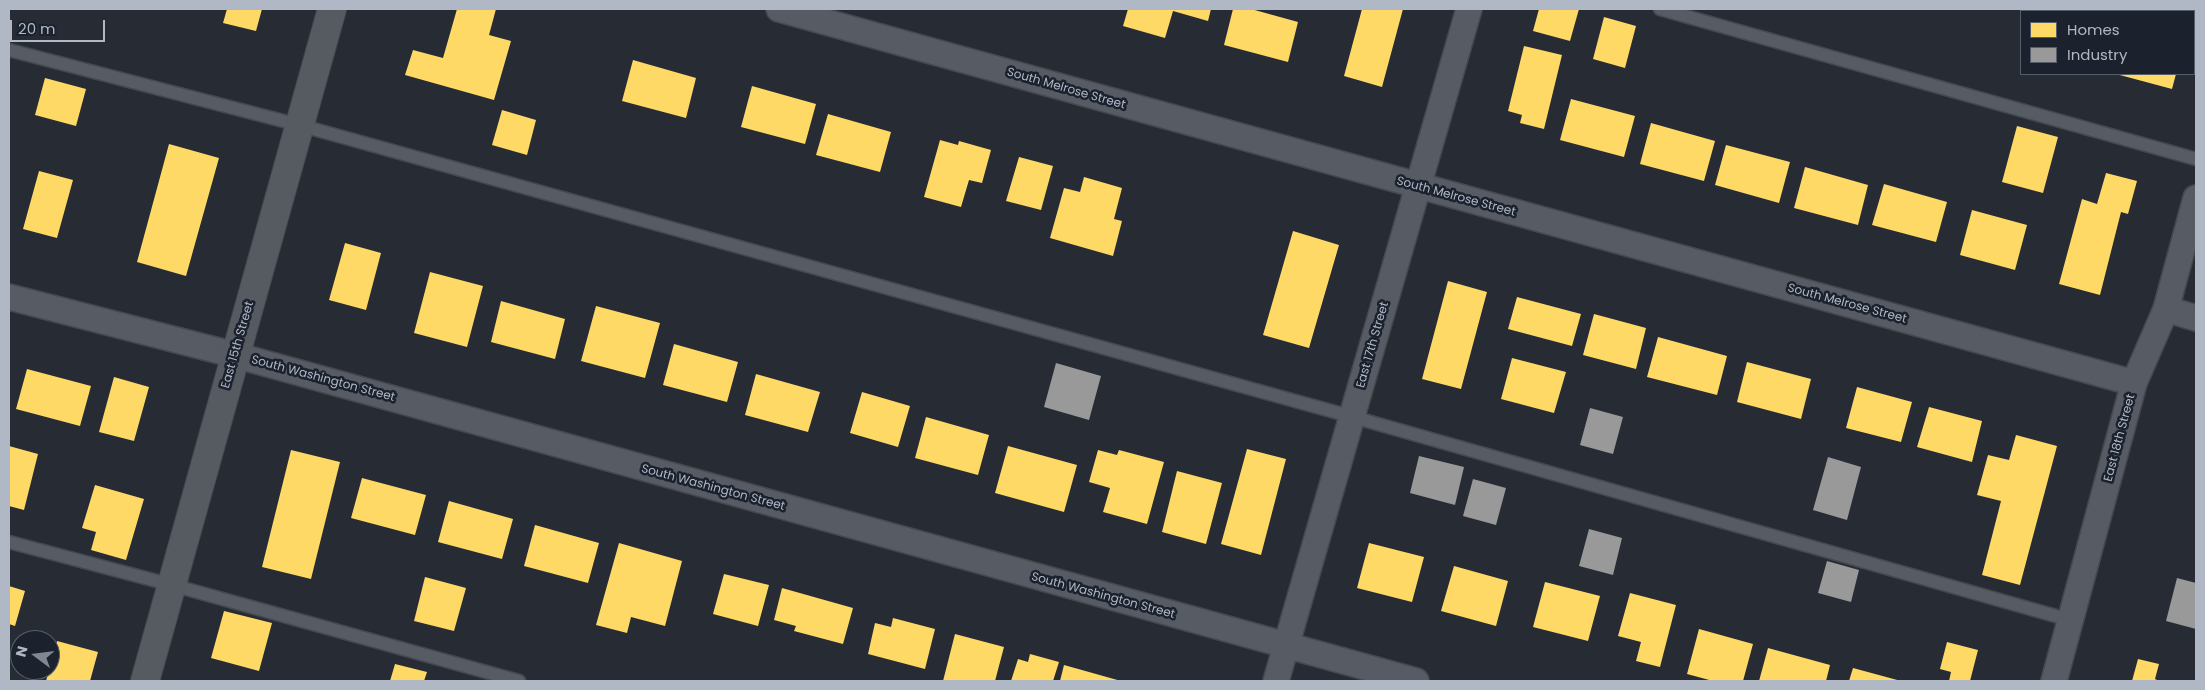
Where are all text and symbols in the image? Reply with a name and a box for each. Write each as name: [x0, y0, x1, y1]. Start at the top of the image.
scale bar: [12, 10, 108, 42]
legend: [2020, 10, 2195, 75]
text: 20 m: [18, 18, 56, 39]
text: Homes: [2067, 19, 2120, 40]
text: Industry: [2067, 44, 2127, 65]
street label: South Melrose Street: [1005, 65, 1127, 113]
street label: South Melrose Street: [1395, 174, 1517, 220]
street label: South Melrose Street: [1786, 281, 1908, 327]
street label: East 15th Street: [219, 300, 257, 390]
street label: East 17th Street: [1354, 300, 1392, 390]
street label: South Washington Street: [250, 353, 396, 405]
street label: East 18th Street: [2101, 393, 2139, 483]
street label: South Washington Street: [640, 462, 786, 514]
street label: South Washington Street: [1030, 570, 1176, 622]
north arrow: [10, 630, 60, 680]
text: N: [10, 644, 32, 659]

